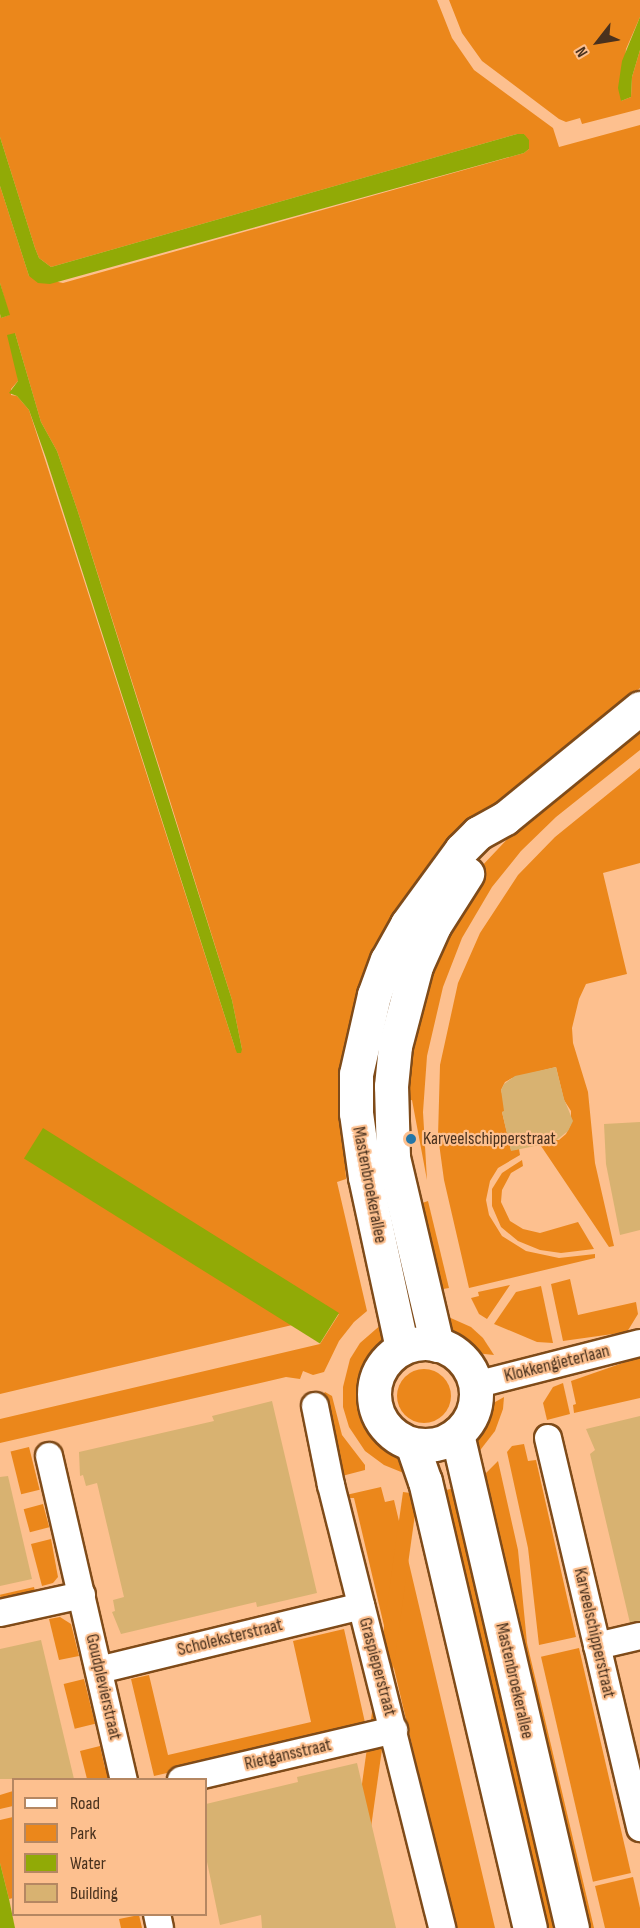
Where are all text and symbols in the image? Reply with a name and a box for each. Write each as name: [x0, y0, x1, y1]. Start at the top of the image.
north arrow: [568, 12, 628, 72]
text: N: [572, 43, 592, 60]
street label: Mastenbroekerallee: [347, 1125, 391, 1245]
place label: Karveelschipperstraat: [423, 1128, 556, 1150]
marker: Karveelschipperstraat: [404, 1132, 418, 1146]
street label: Klokkengieterlaan: [502, 1340, 612, 1388]
street label: Karveelschipperstraat: [569, 1566, 619, 1700]
street label: Scholeksterstraat: [175, 1615, 285, 1661]
street label: Graspieperstraat: [353, 1615, 401, 1719]
street label: Mastenbroekerallee: [490, 1621, 538, 1741]
street label: Goudplevierstraat: [80, 1632, 126, 1742]
street label: Rietgansstraat: [243, 1735, 333, 1775]
legend: [12, 1778, 207, 1916]
text: Road: [70, 1793, 100, 1814]
text: Park: [70, 1823, 96, 1844]
text: Water: [70, 1853, 106, 1874]
text: Building: [70, 1883, 118, 1904]

